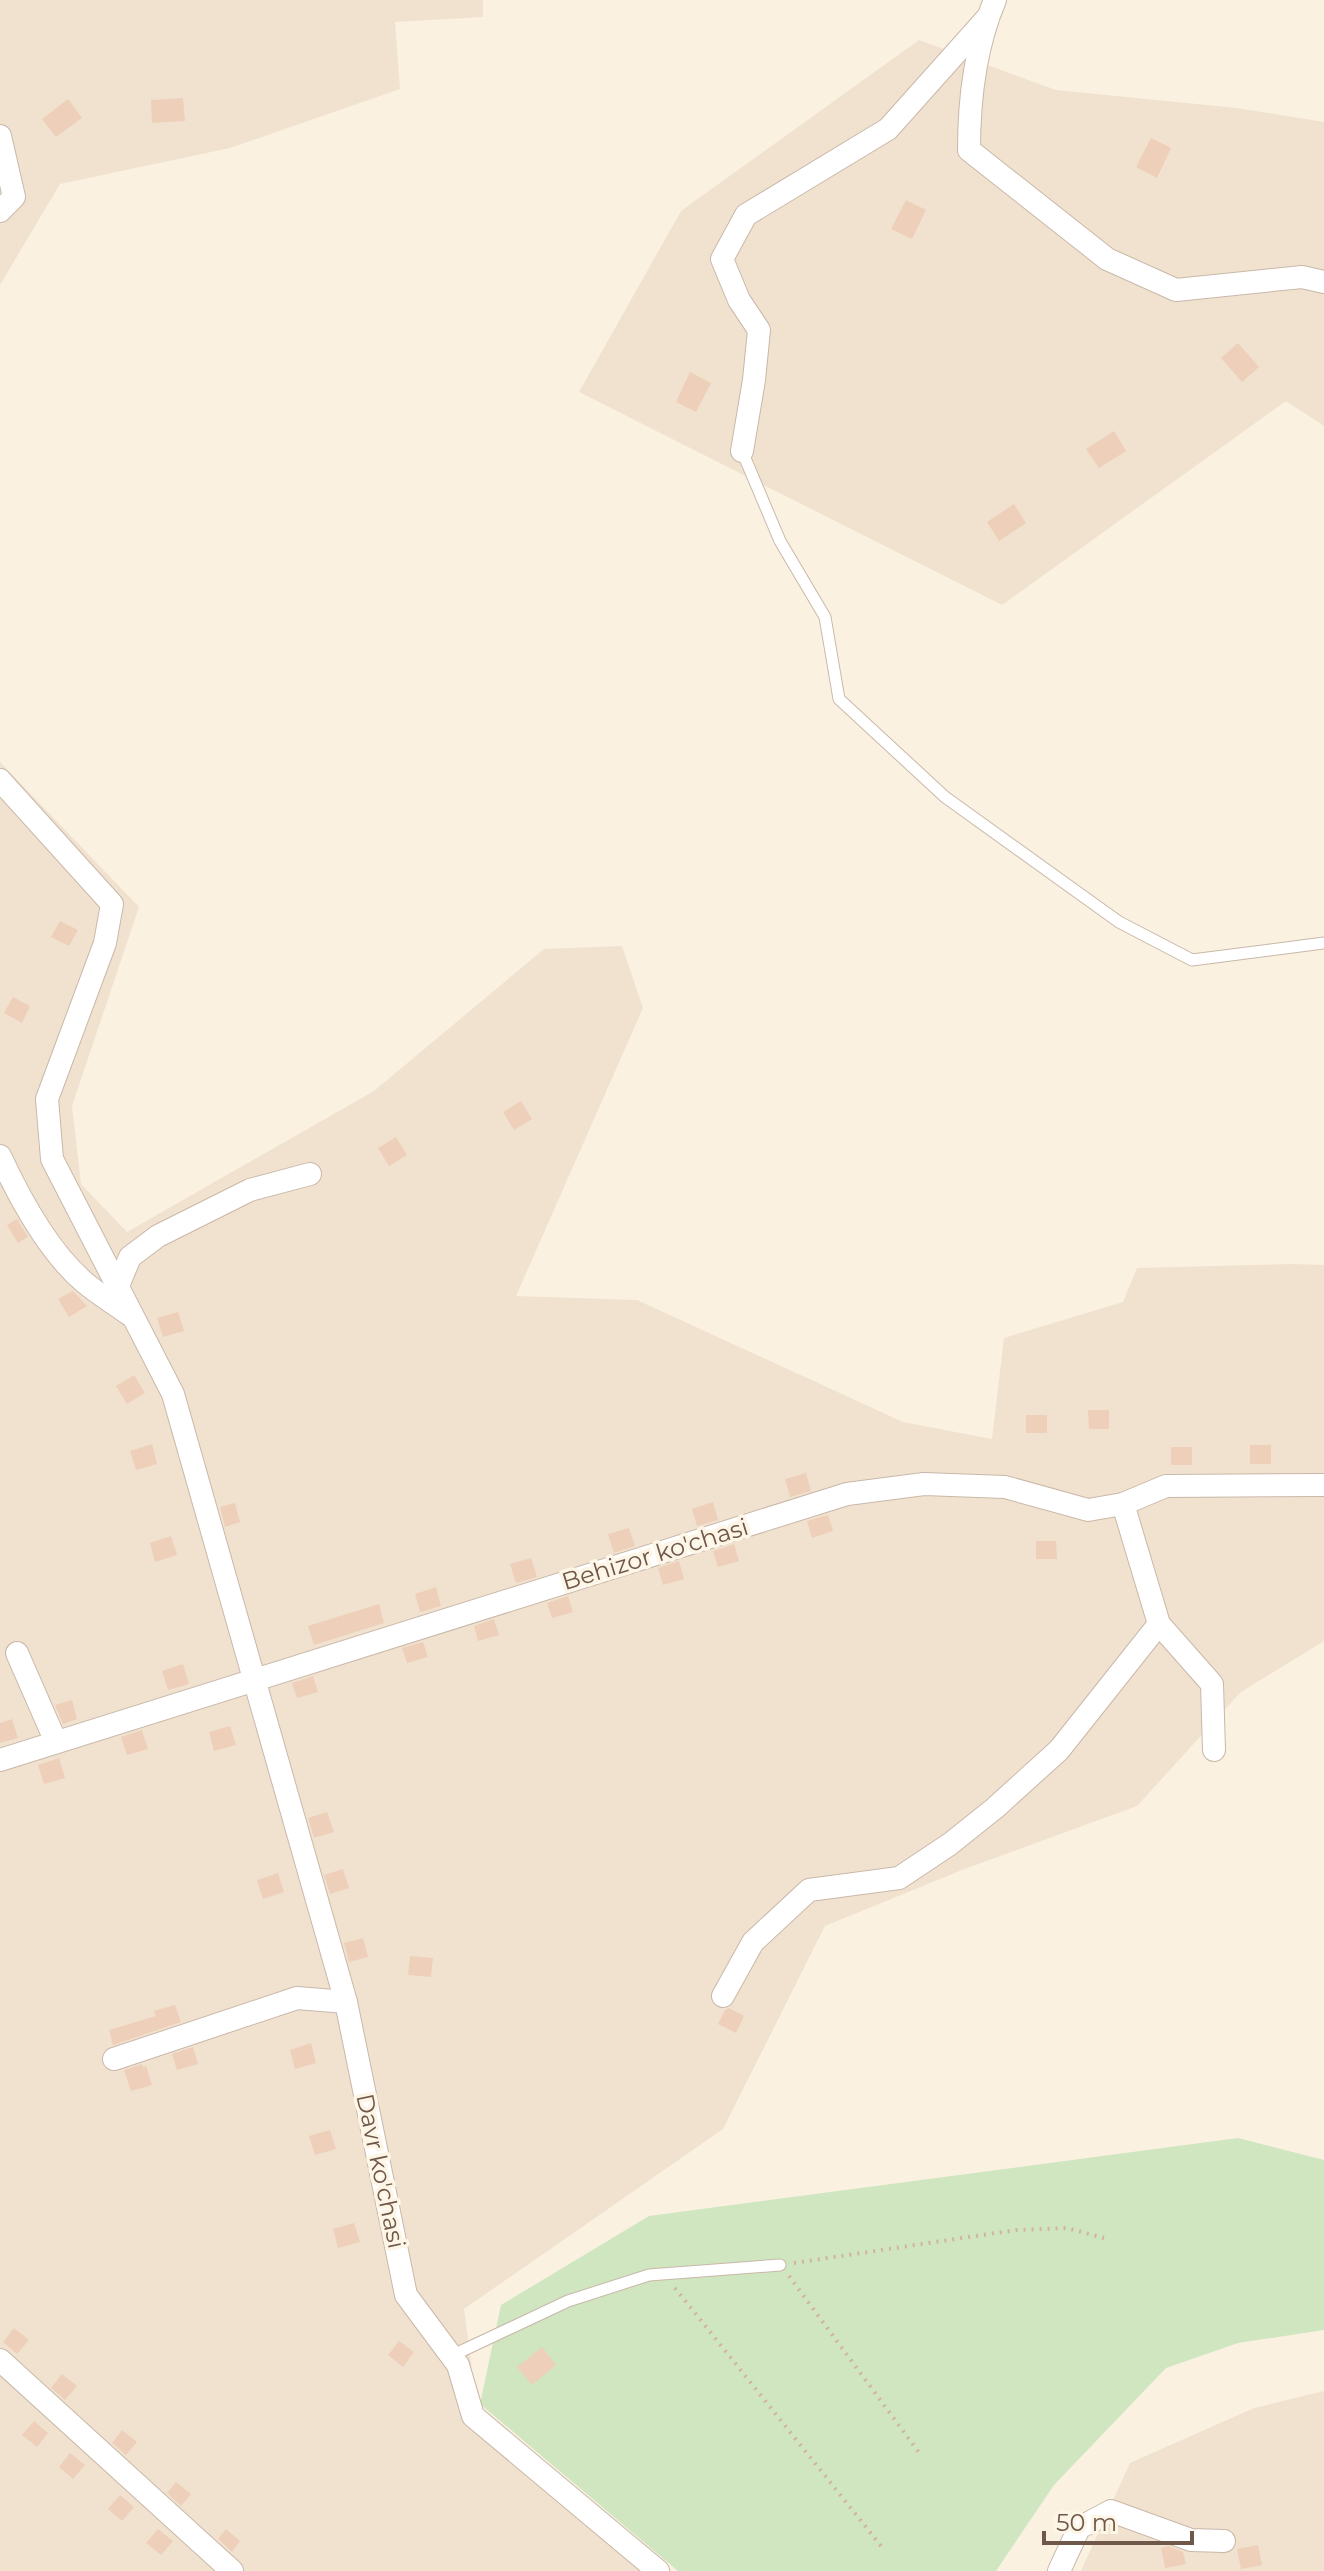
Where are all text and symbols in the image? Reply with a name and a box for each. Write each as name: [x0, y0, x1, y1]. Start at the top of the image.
street label: Behizor ko'chasi: [558, 1512, 752, 1596]
street label: Davr ko'chasi: [350, 2091, 412, 2251]
scale bar: [1044, 2495, 1192, 2545]
text: 50 m: [1056, 2508, 1117, 2537]

